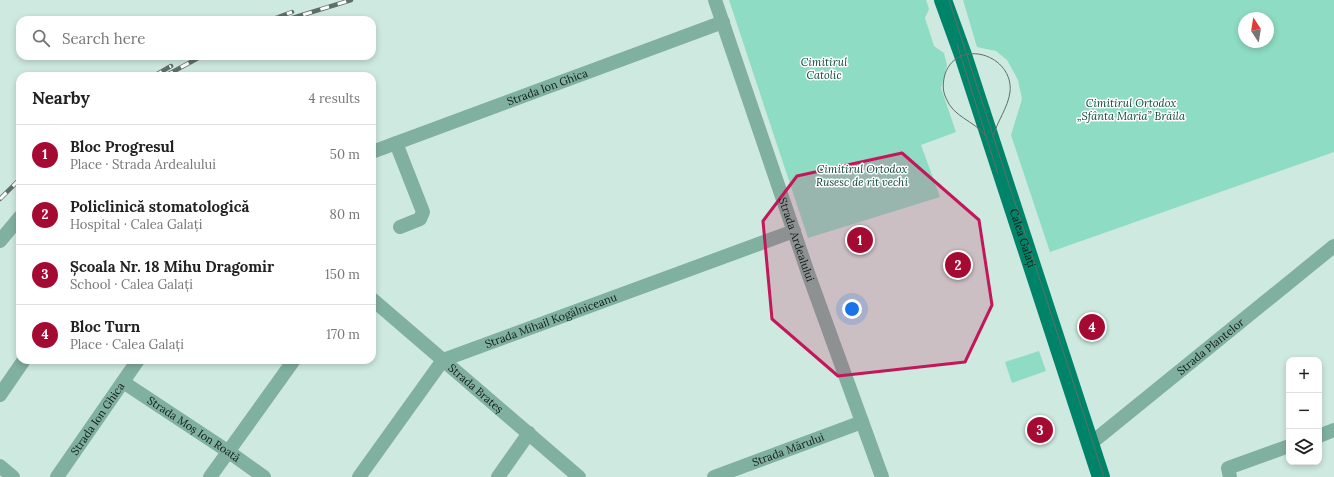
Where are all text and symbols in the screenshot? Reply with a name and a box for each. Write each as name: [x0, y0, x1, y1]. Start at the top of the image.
north arrow: [1238, 12, 1274, 48]
search box: [16, 16, 376, 60]
icon: search: [30, 27, 52, 49]
text: Search here: [62, 29, 145, 48]
park label: Cimitirul Catolic: [801, 55, 847, 82]
street label: Strada Ion Ghica: [505, 66, 590, 108]
text: Nearby: [32, 87, 90, 109]
text: 4 results: [309, 90, 360, 107]
park label: Cimitirul Ortodox „Sfânta Maria” Brăila: [1077, 96, 1186, 123]
text: Bloc Progresul: [70, 137, 175, 156]
text: 1: [42, 146, 48, 163]
text: 50 m: [330, 146, 360, 163]
text: Place · Strada Ardealului: [70, 156, 216, 173]
park label: Cimitirul Ortodox Rusesc de rit vechi: [816, 162, 908, 189]
street label: Strada Ardealului: [776, 196, 818, 283]
text: Policlinică stomatologică: [70, 197, 249, 216]
text: 2: [42, 206, 48, 223]
text: 80 m: [330, 206, 360, 223]
street label: Calea Galați: [1007, 207, 1039, 269]
text: Hospital · Calea Galați: [70, 216, 202, 233]
pin: 1: [847, 225, 873, 255]
pin: 2: [945, 250, 971, 280]
text: Școala Nr. 18 Mihu Dragomir: [70, 257, 274, 276]
text: 3: [41, 266, 49, 283]
text: 150 m: [325, 266, 360, 283]
text: School · Calea Galați: [70, 276, 193, 293]
street label: Strada Mihail Kogălniceanu: [483, 290, 619, 351]
your location: [842, 299, 862, 319]
pin: 4: [1079, 312, 1105, 342]
street label: Strada Plantelor: [1174, 315, 1247, 378]
text: Bloc Turn: [70, 317, 140, 336]
text: 4: [41, 326, 49, 343]
text: 170 m: [326, 326, 360, 343]
text: Place · Calea Galați: [70, 336, 184, 353]
map controls: [1286, 357, 1322, 465]
button: +: [1286, 357, 1322, 393]
street label: Strada Brateș: [445, 361, 506, 416]
street label: Strada Ion Ghica: [67, 379, 128, 458]
street label: Strada Moș Ion Roată: [145, 393, 243, 465]
button: −: [1286, 393, 1322, 429]
pin: 3: [1027, 415, 1053, 445]
button: layers: [1286, 429, 1322, 465]
street label: Strada Mărului: [750, 430, 826, 469]

